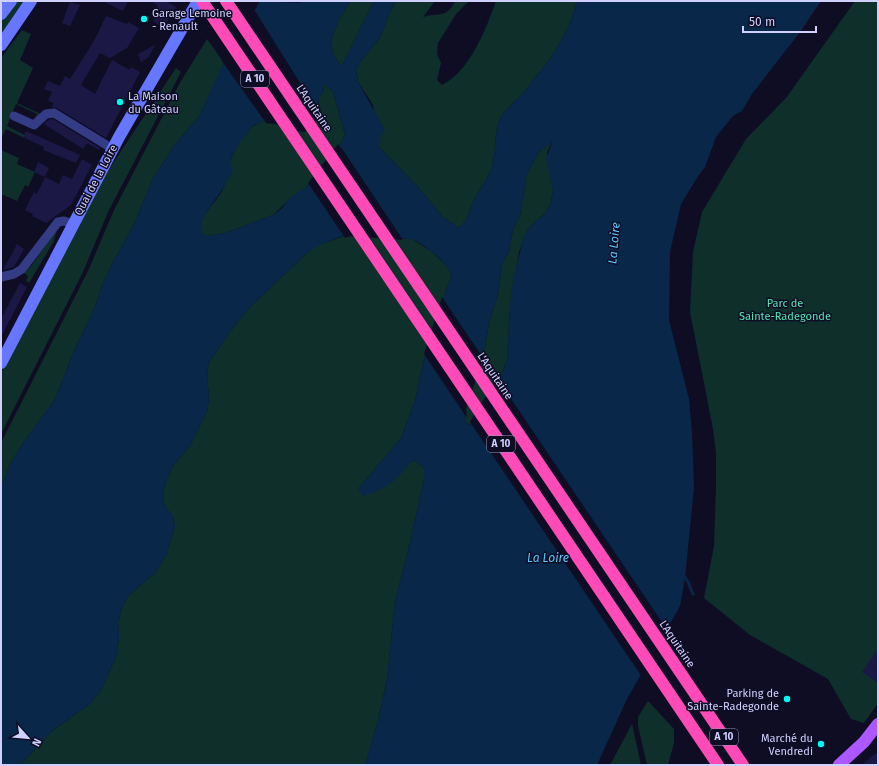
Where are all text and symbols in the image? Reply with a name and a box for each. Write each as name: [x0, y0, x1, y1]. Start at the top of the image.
place label: Garage Lemoine - Renault: [152, 7, 232, 33]
scale bar: [743, 8, 816, 34]
marker: Garage Lemoine - Renault: [139, 14, 149, 24]
text: 50 m: [749, 15, 775, 29]
road number: A 10: [241, 71, 269, 87]
street label: L'Aquitaine: [293, 82, 335, 134]
place label: La Maison du Gâteau: [128, 90, 179, 116]
marker: La Maison du Gâteau: [115, 97, 125, 107]
street label: Quai de la Loire: [72, 142, 120, 218]
water label: La Loire: [605, 222, 623, 264]
park label: Parc de Sainte-Radegonde: [739, 297, 831, 323]
street label: L'Aquitaine: [474, 350, 516, 402]
road number: A 10: [487, 436, 515, 452]
water label: La Loire: [527, 551, 569, 565]
street label: L'Aquitaine: [656, 618, 698, 670]
place label: Parking de Sainte-Radegonde: [687, 687, 779, 713]
marker: Parking de Sainte-Radegonde: [782, 694, 792, 704]
north arrow: [8, 718, 48, 758]
road number: A 10: [710, 729, 738, 745]
place label: Marché du Vendredi: [761, 732, 813, 758]
text: N: [29, 736, 44, 749]
marker: Marché du Vendredi: [816, 739, 826, 749]

